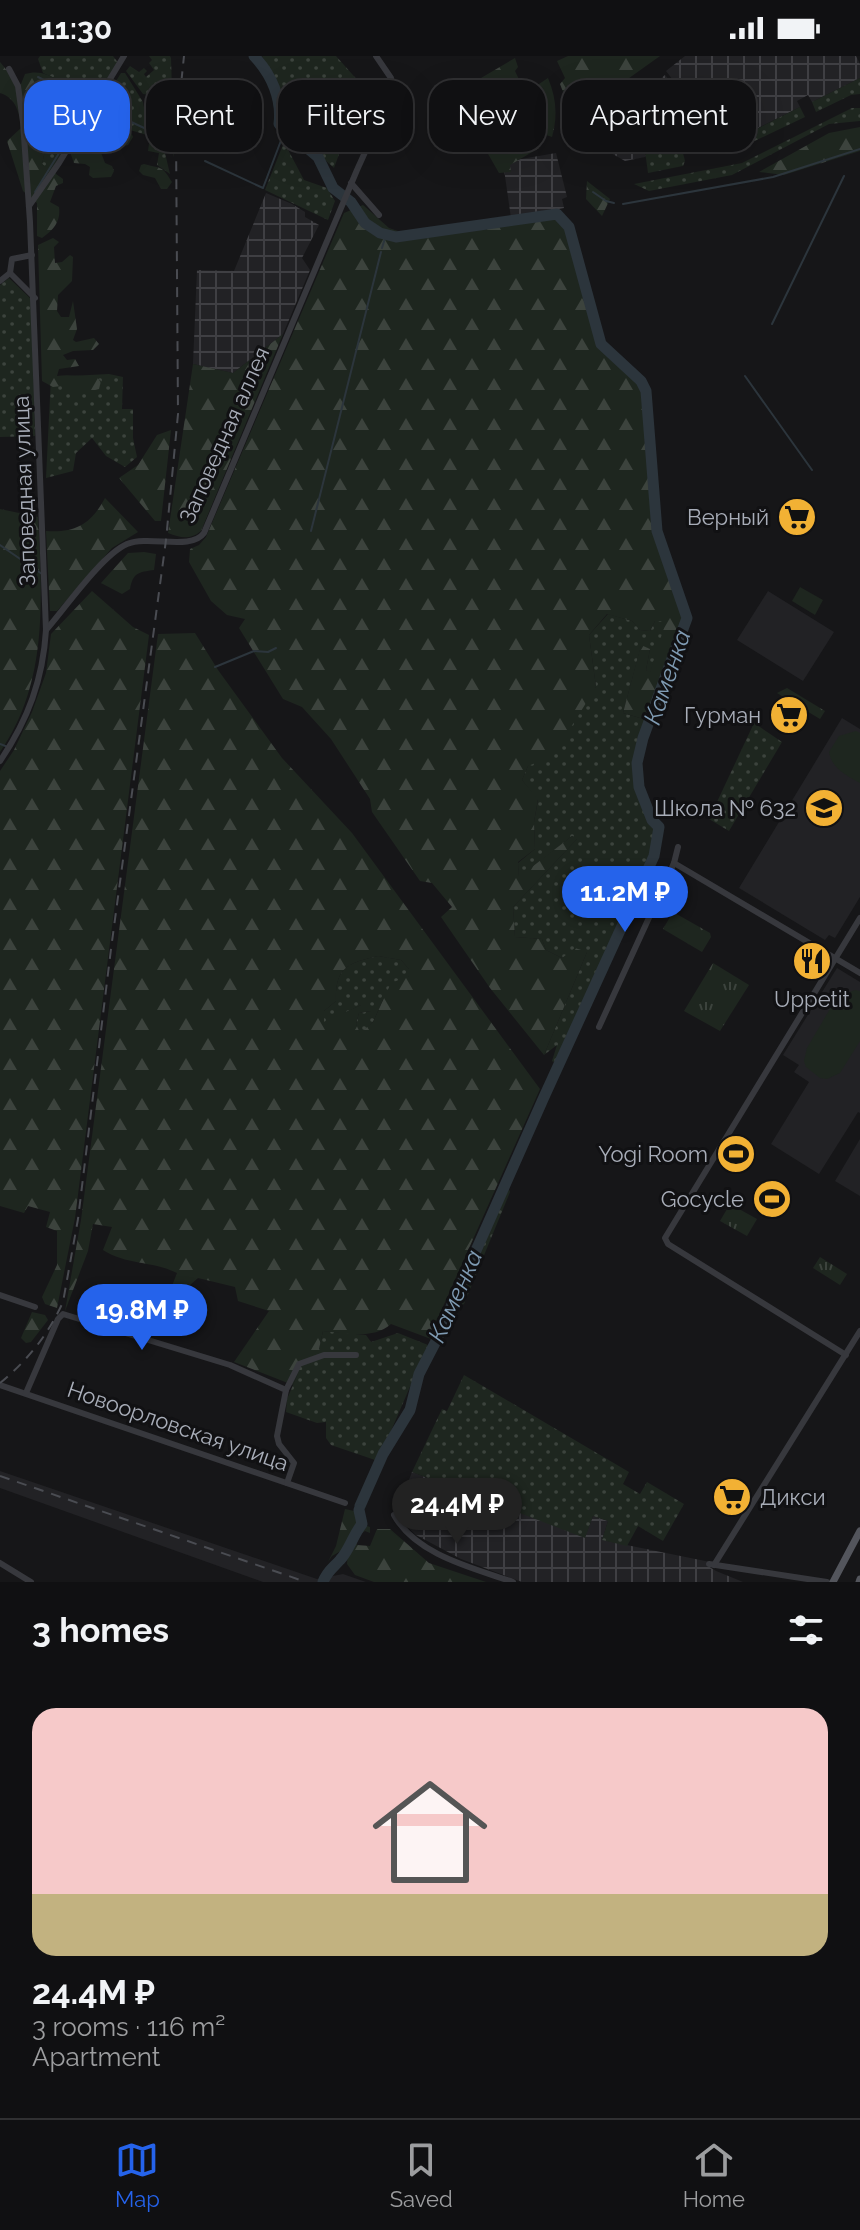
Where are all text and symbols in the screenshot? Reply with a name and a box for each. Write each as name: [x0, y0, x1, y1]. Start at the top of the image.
text: 11:30: [40, 11, 112, 46]
chip: Buy: [24, 80, 130, 152]
chip: Rent: [146, 80, 262, 152]
chip: Filters: [278, 80, 413, 152]
chip: New: [429, 80, 546, 152]
chip: Apartment: [562, 80, 756, 152]
street label: Заповедная аллея: [173, 343, 275, 527]
street label: Заповедная улица: [8, 395, 40, 587]
supermarket icon: Верный: [776, 496, 818, 538]
place label: Верный: [687, 504, 769, 530]
water label: Каменка: [637, 626, 697, 728]
supermarket icon: Гурман: [768, 694, 810, 736]
place label: Гурман: [684, 702, 761, 728]
school or university icon: Школа № 632: [803, 787, 845, 829]
place label: Школа № 632: [654, 795, 796, 821]
pin: 11.2M ₽: [551, 866, 699, 934]
text: 11.2M ₽: [580, 877, 670, 907]
restaurant icon: Uppetit: [791, 940, 833, 982]
place label: Uppetit: [774, 986, 851, 1012]
sports icon: Yogi Room: [715, 1133, 757, 1175]
place label: Yogi Room: [598, 1141, 708, 1167]
sports icon: Gocycle: [751, 1178, 793, 1220]
place label: Gocycle: [661, 1186, 744, 1212]
water label: Каменка: [422, 1245, 488, 1347]
pin: 19.8M ₽: [68, 1284, 216, 1352]
text: 19.8M ₽: [95, 1295, 189, 1325]
street label: Новоорловская улица: [64, 1376, 292, 1476]
supermarket icon: Дикси: [711, 1476, 753, 1518]
pin: 24.4M ₽: [383, 1478, 531, 1546]
place label: Дикси: [760, 1484, 826, 1510]
text: 24.4M ₽: [410, 1489, 504, 1519]
icon: filters: [784, 1608, 828, 1652]
text: 3 homes: [32, 1610, 169, 1650]
icon: home: [358, 1760, 502, 1904]
text: 24.4M ₽: [32, 1972, 155, 2012]
text: 3 rooms · 116 m²: [32, 2012, 225, 2042]
text: Apartment: [32, 2042, 161, 2072]
tab: Map: [115, 2138, 160, 2212]
tab: Saved: [390, 2138, 453, 2212]
tab: Home: [683, 2138, 745, 2212]

